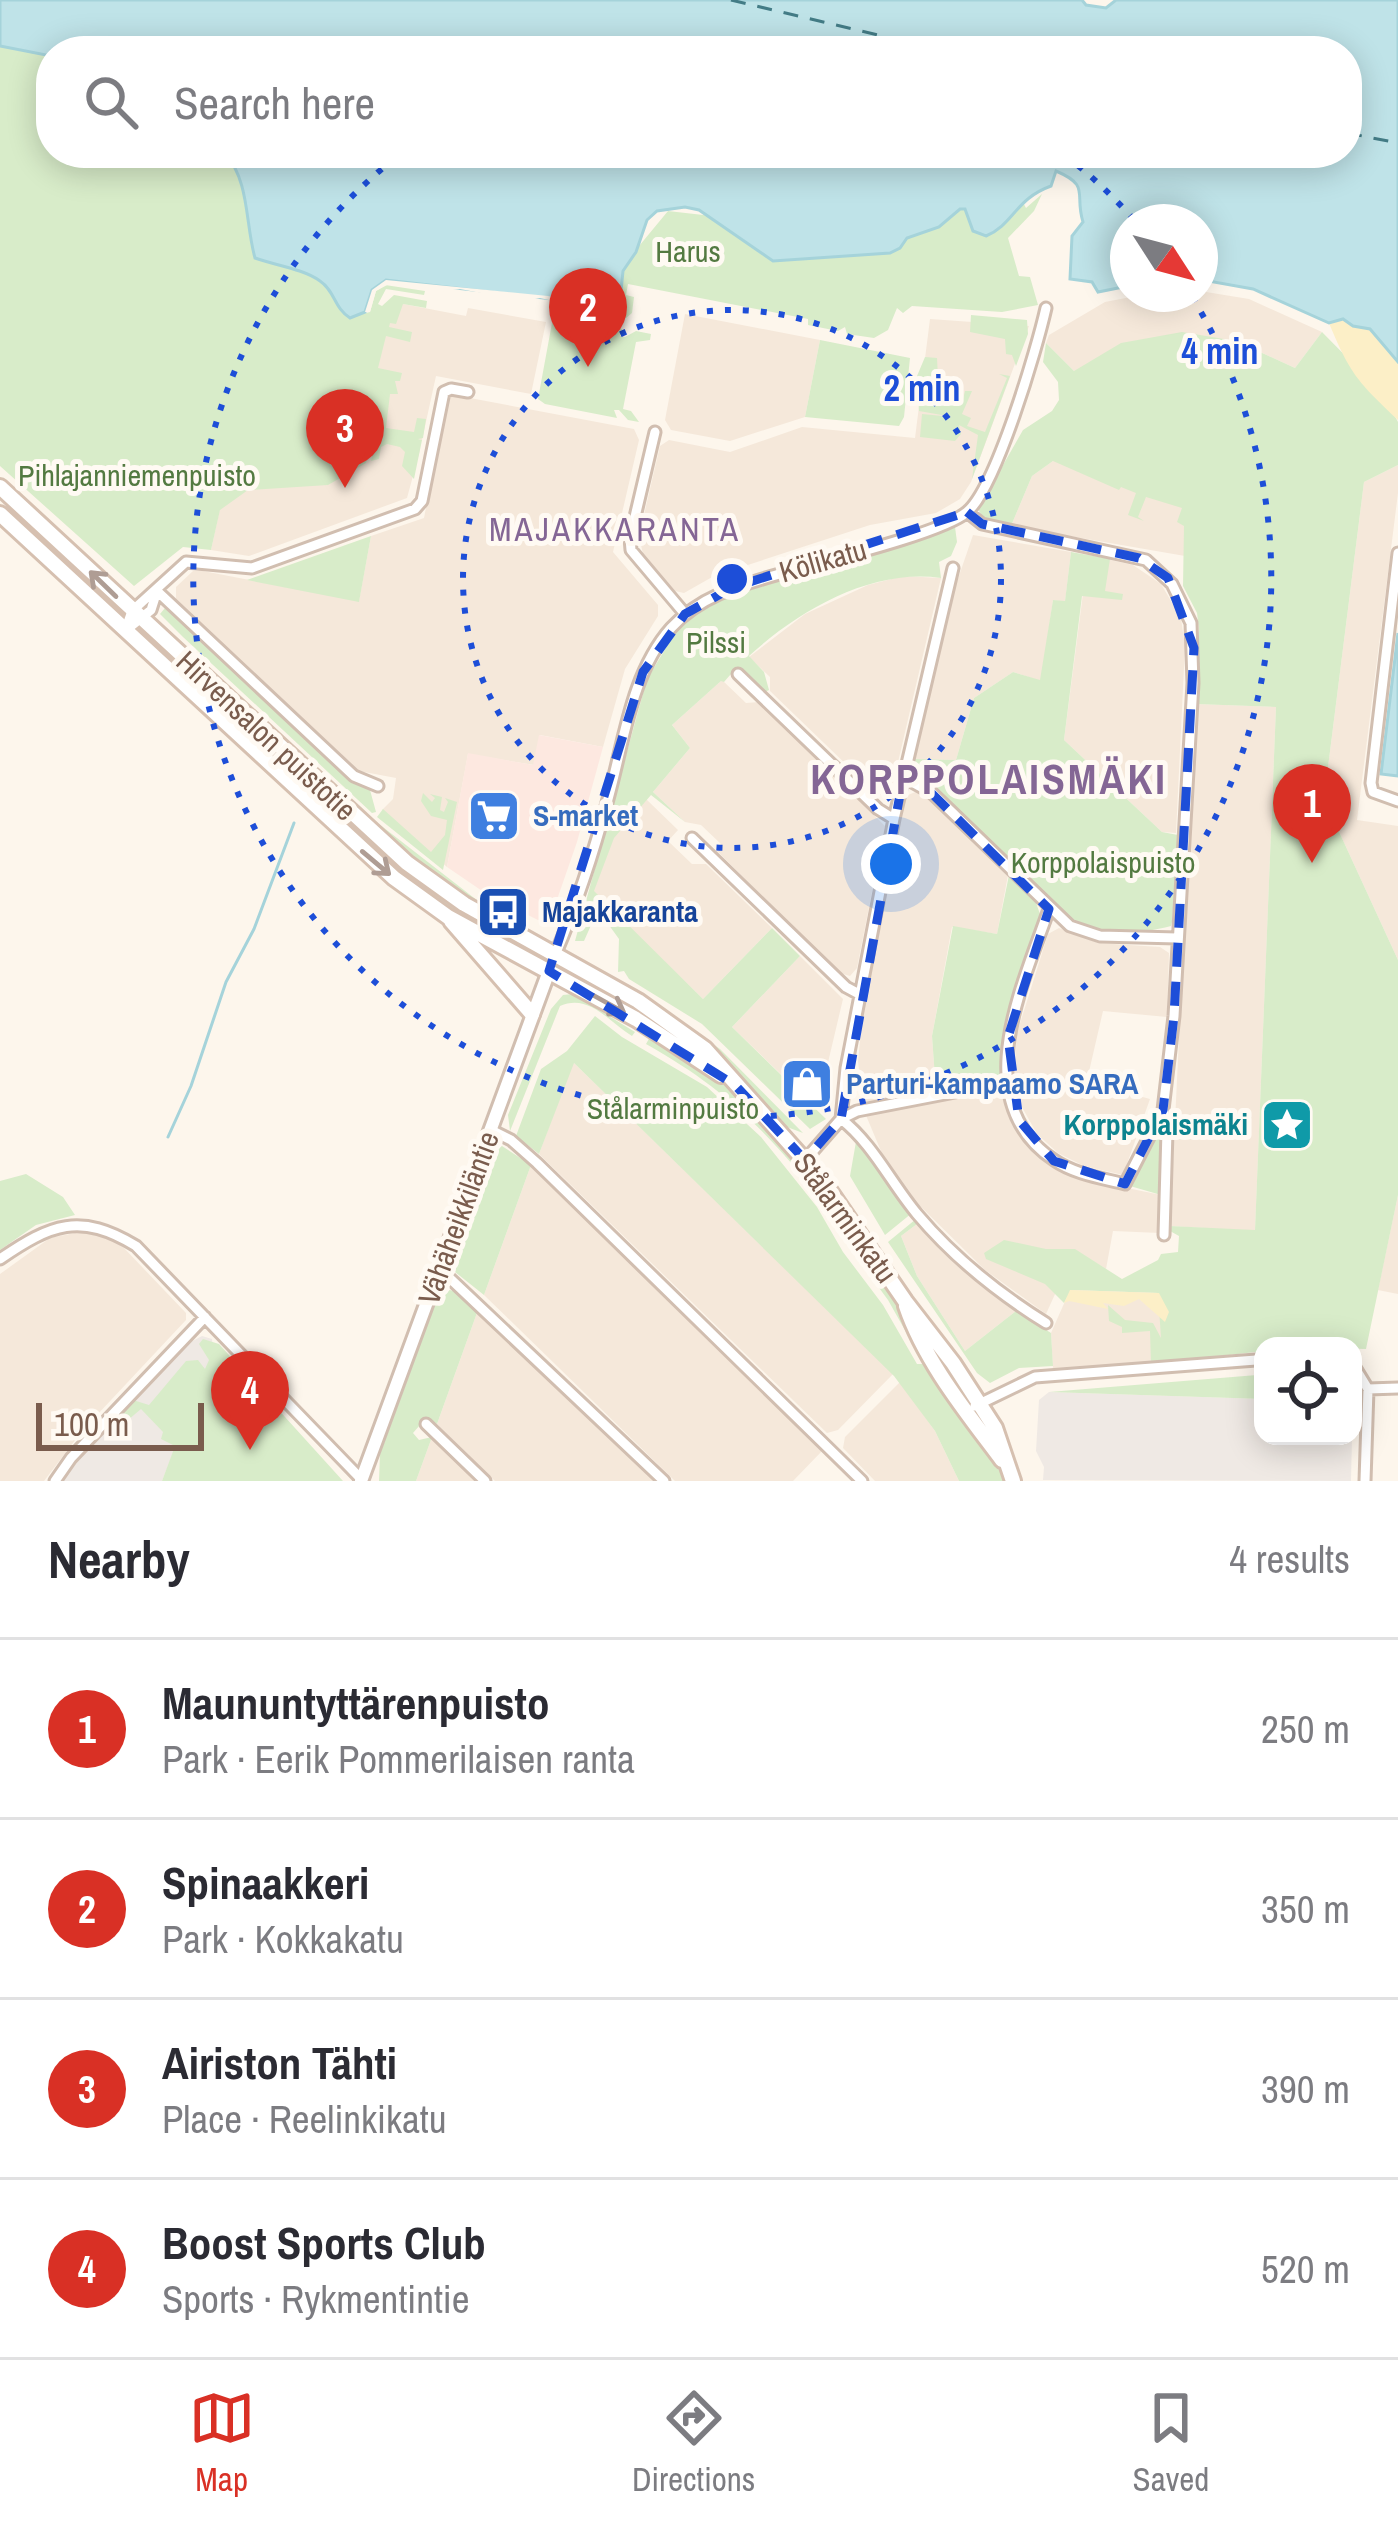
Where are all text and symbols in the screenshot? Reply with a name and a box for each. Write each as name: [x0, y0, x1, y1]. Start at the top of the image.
search box: [36, 36, 1362, 168]
icon: search: [78, 69, 144, 135]
text: Search here: [174, 72, 375, 133]
north arrow: [1110, 204, 1218, 312]
park label: Harus: [655, 231, 721, 271]
pin: 2: [549, 268, 627, 367]
text: 4 min: [1181, 327, 1259, 375]
text: 2 min: [883, 364, 961, 412]
pin: 3: [306, 389, 384, 488]
park label: Pihlajanniemenpuisto: [18, 455, 256, 495]
district label: MAJAKKARANTA: [489, 507, 741, 551]
street label: Kölikatu: [774, 529, 871, 592]
centre of rings: [711, 558, 753, 600]
one-way arrow: [89, 570, 119, 598]
park label: Pilssi: [686, 622, 746, 662]
street label: Hirvensalon puistotie: [168, 641, 365, 829]
district label: KORPPOLAISMÄKI: [810, 751, 1168, 807]
pin: 1: [1273, 764, 1351, 863]
supermarket icon: S-market: [466, 788, 522, 844]
place label: S-market: [533, 795, 638, 835]
your location: [861, 834, 921, 894]
park label: Korppolaispuisto: [1011, 842, 1195, 882]
one-way arrow: [360, 849, 391, 877]
bus stop icon: Majakkaranta: [475, 884, 531, 940]
place label: Majakkaranta: [542, 891, 698, 931]
one-way arrow: [591, 993, 626, 1016]
shop icon: Parturi-kampaamo SARA: [779, 1056, 835, 1112]
place label: Parturi-kampaamo SARA: [846, 1063, 1139, 1103]
park label: Stålarminpuisto: [587, 1088, 759, 1128]
place icon: Korppolaismäki: [1259, 1097, 1315, 1153]
place label: Korppolaismäki: [1063, 1104, 1248, 1144]
street label: Vähäheikkiläntie: [408, 1126, 508, 1310]
street label: Stålarminkatu: [785, 1144, 907, 1291]
map controls: [1254, 1337, 1362, 1445]
button: locate: [1254, 1337, 1362, 1445]
pin: 4: [211, 1351, 289, 1450]
scale bar: [36, 1397, 204, 1450]
text: 100 m: [54, 1402, 129, 1446]
text: Nearby: [48, 1525, 190, 1594]
text: 4 results: [1229, 1533, 1350, 1585]
text: Maununtyttärenpuisto: [162, 1672, 549, 1733]
text: 1: [78, 1703, 96, 1755]
text: 250 m: [1261, 1703, 1350, 1755]
text: Park · Eerik Pommerilaisen ranta: [162, 1733, 635, 1785]
text: Spinaakkeri: [162, 1852, 369, 1913]
text: 2: [78, 1883, 96, 1935]
text: 350 m: [1261, 1883, 1350, 1935]
text: Park · Kokkakatu: [162, 1913, 404, 1965]
text: Airiston Tähti: [162, 2032, 397, 2093]
text: 3: [78, 2063, 96, 2115]
text: 390 m: [1261, 2063, 1350, 2115]
text: Place · Reelinkikatu: [162, 2093, 446, 2145]
text: Boost Sports Club: [162, 2212, 486, 2273]
text: 4: [78, 2243, 96, 2295]
text: 520 m: [1261, 2243, 1350, 2295]
text: Sports · Rykmentintie: [162, 2273, 470, 2325]
tab: Map: [189, 2385, 255, 2501]
tab: Directions: [632, 2385, 755, 2501]
tab: Saved: [1133, 2385, 1209, 2501]

